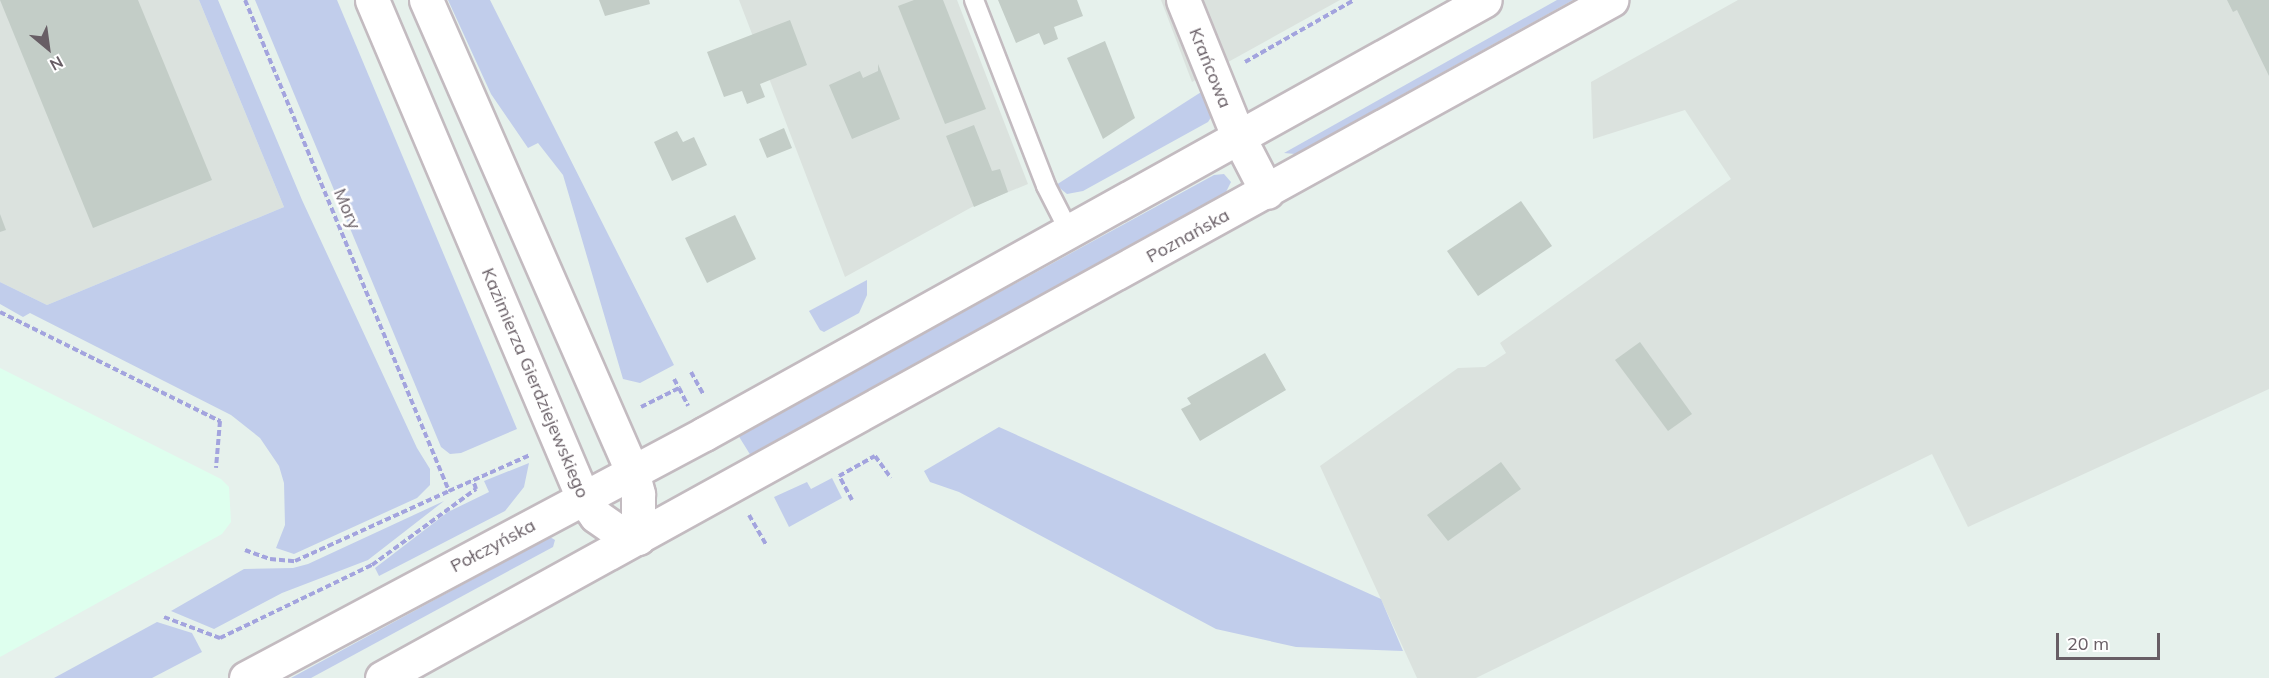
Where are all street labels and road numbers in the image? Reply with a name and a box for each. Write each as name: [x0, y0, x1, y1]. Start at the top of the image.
street label: Krańcowa: [1184, 25, 1236, 111]
street label: Mory: [329, 185, 365, 233]
street label: Poznańska: [1143, 204, 1233, 268]
street label: Kazimierza Gierdziejewskiego: [477, 265, 593, 501]
street label: Połczyńska: [447, 515, 539, 577]

